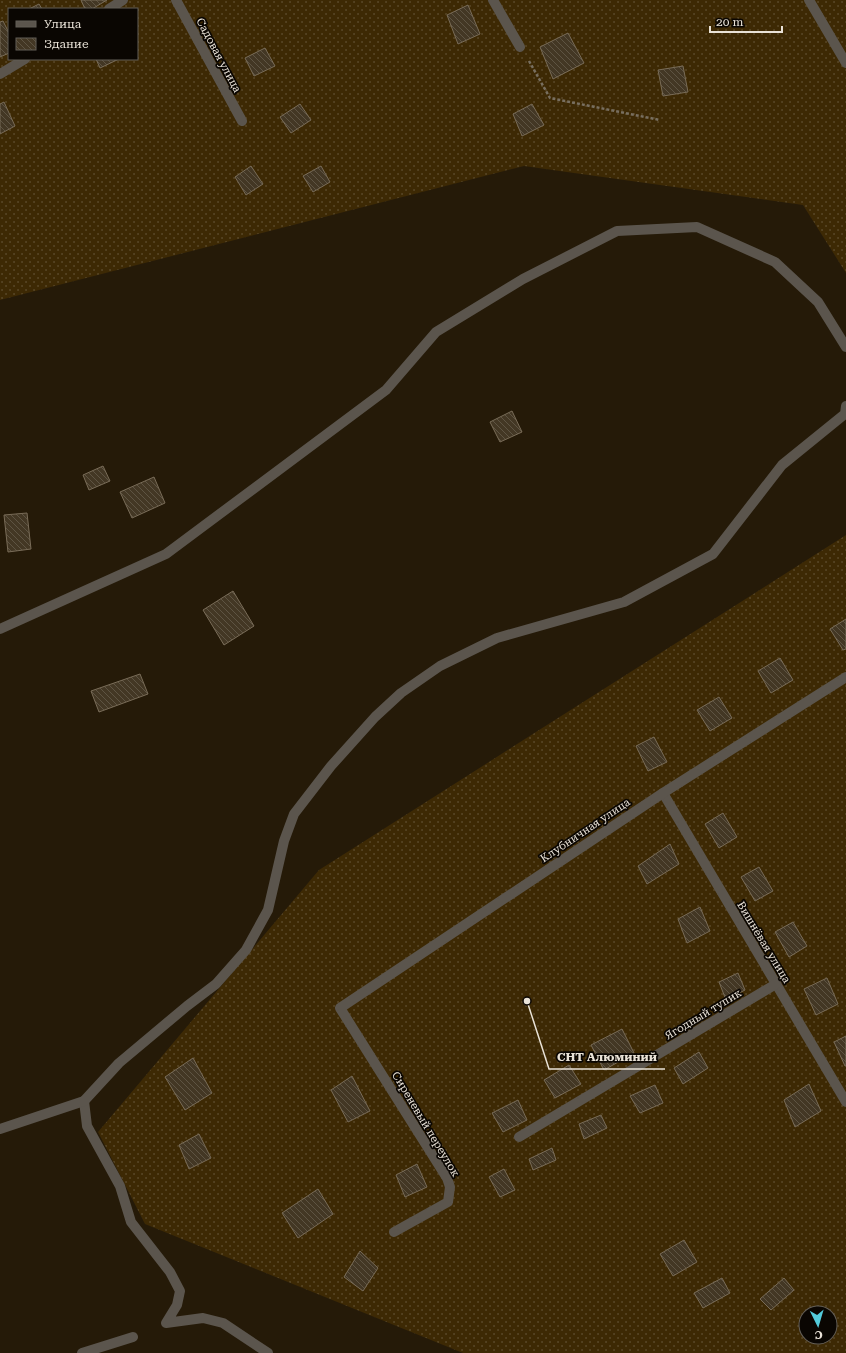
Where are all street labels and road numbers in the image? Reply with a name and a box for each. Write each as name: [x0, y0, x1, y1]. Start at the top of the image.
street label: Садовая улица: [193, 16, 244, 95]
street label: Клубничная улица: [538, 796, 633, 865]
street label: Вишнёвая улица: [734, 899, 793, 985]
street label: Ягодный тупик: [663, 986, 744, 1042]
street label: Сиреневый переулок: [389, 1069, 462, 1179]

